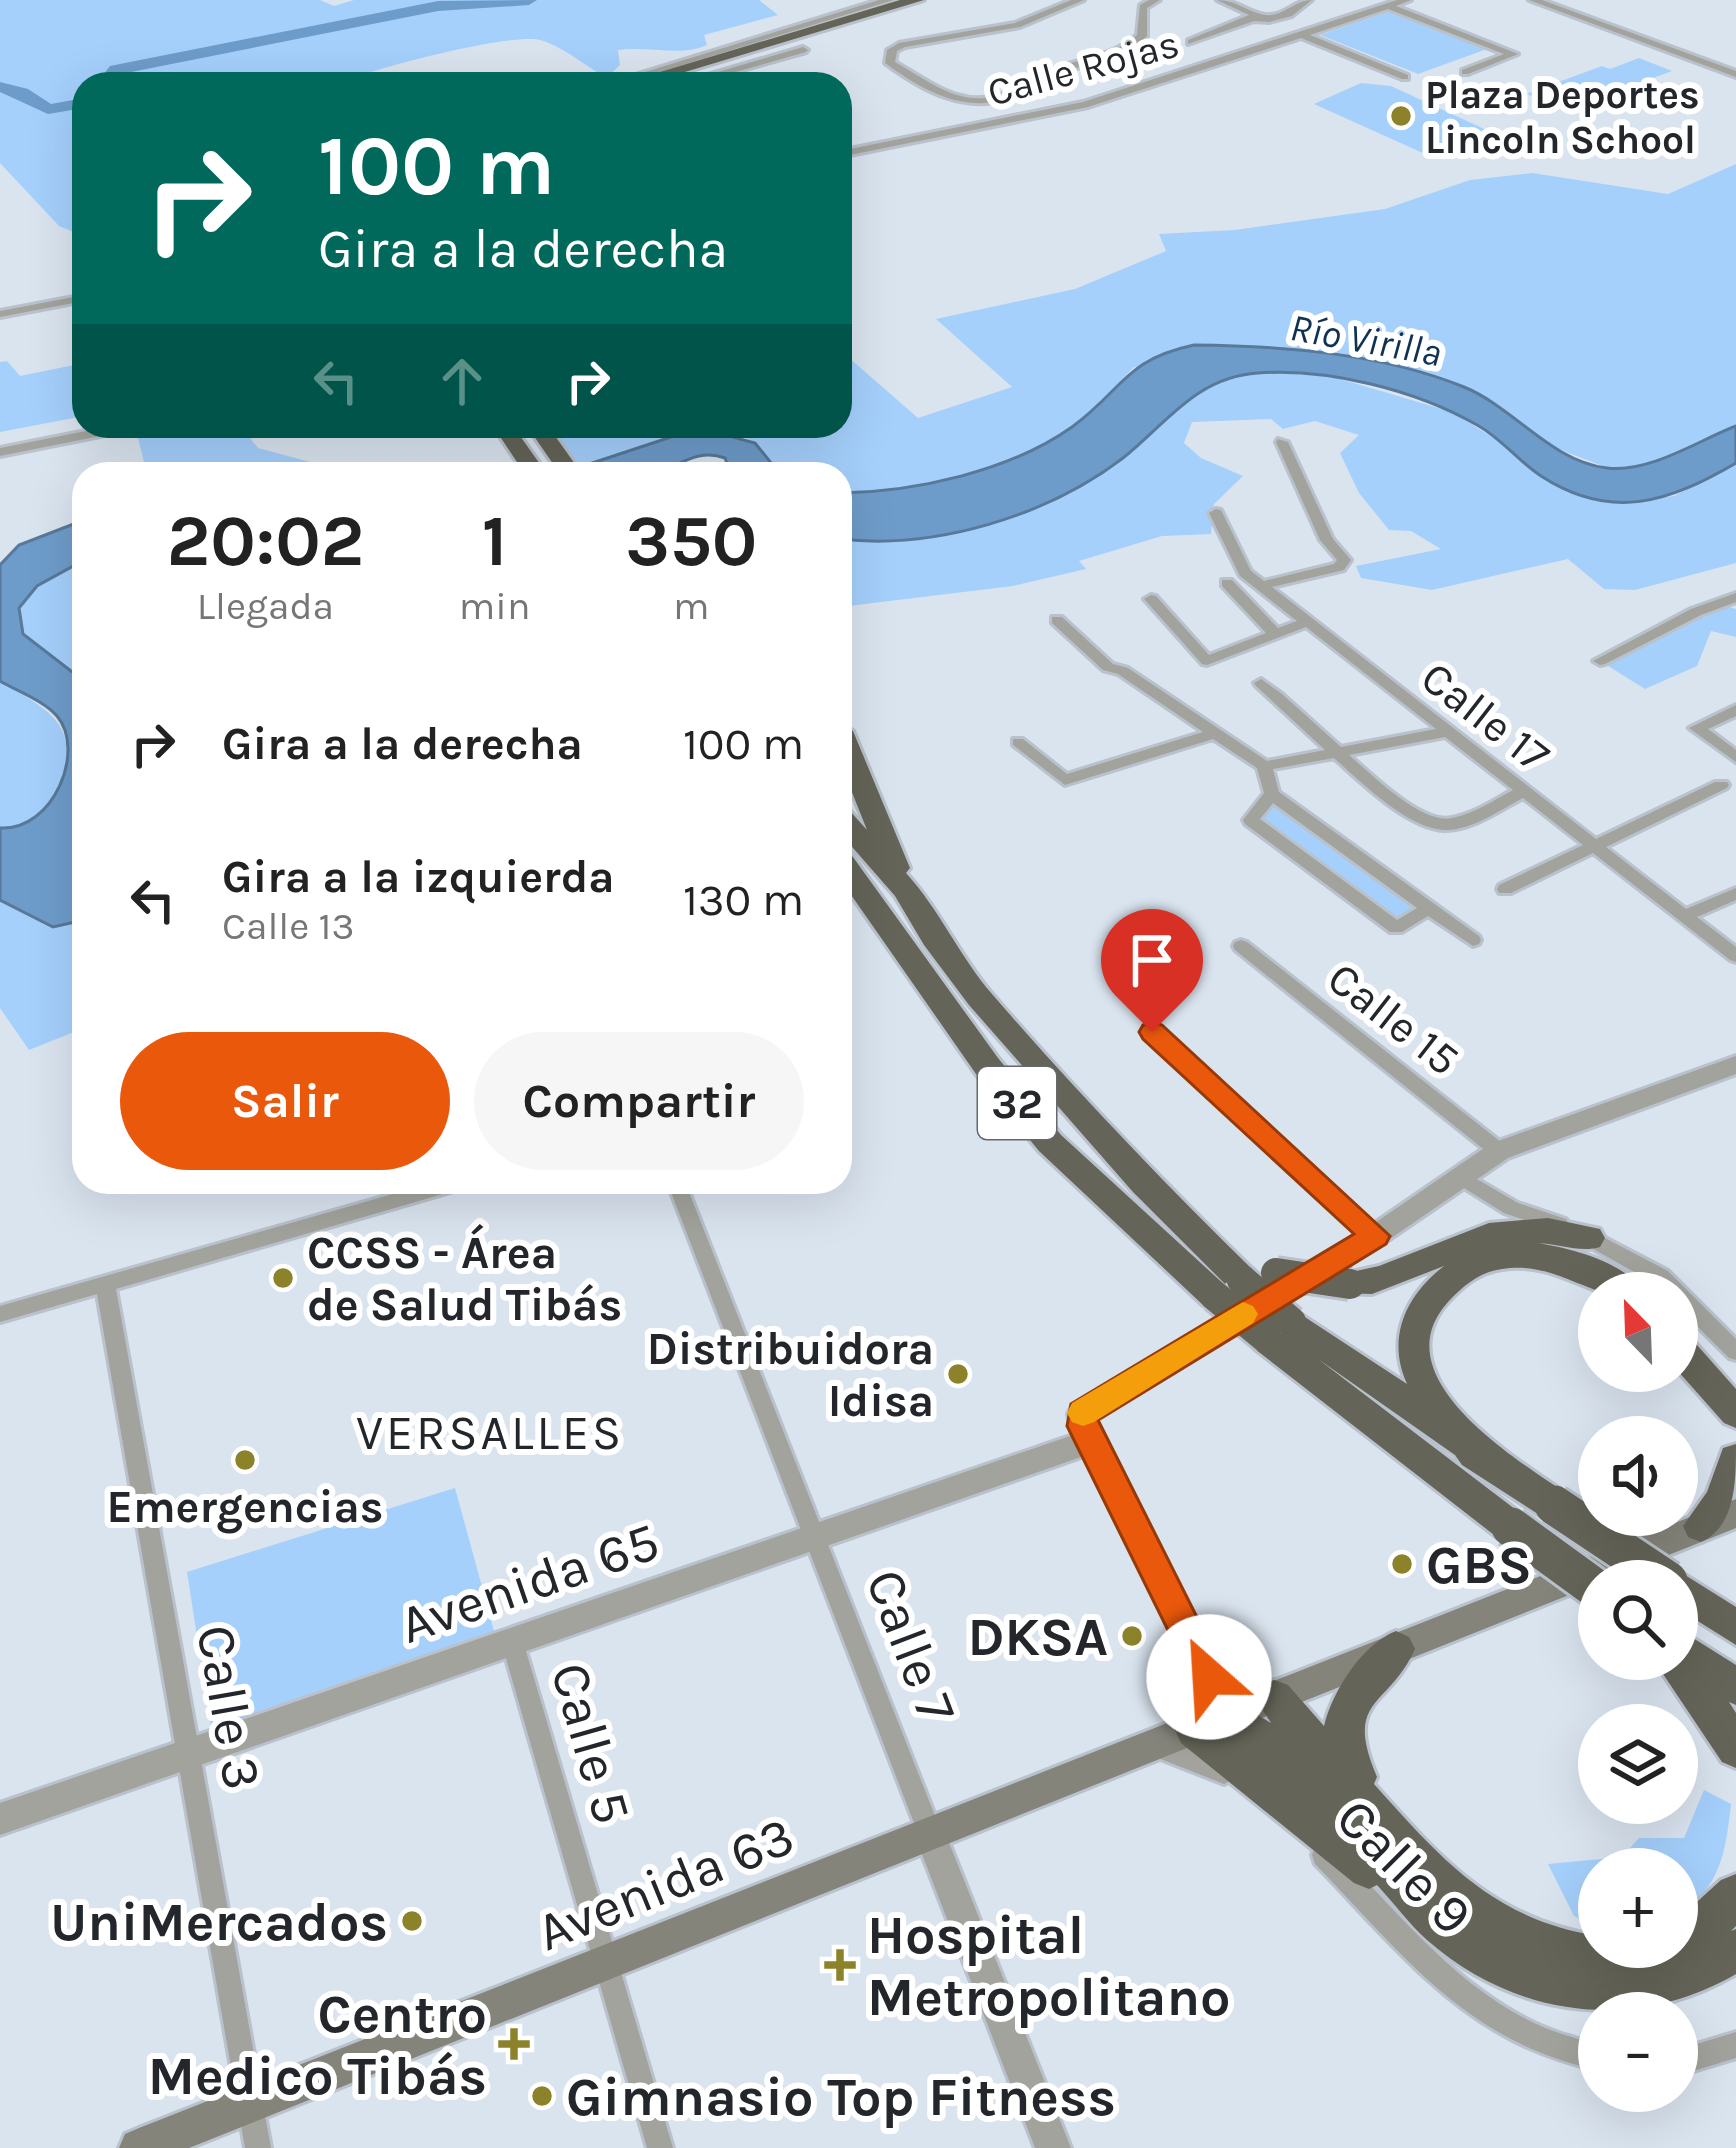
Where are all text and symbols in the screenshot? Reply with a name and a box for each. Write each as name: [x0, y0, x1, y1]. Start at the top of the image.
street label: Calle Rojas: [983, 20, 1184, 116]
place label: Plaza Deportes Lincoln School: [1425, 72, 1700, 163]
marker: Plaza Deportes Lincoln School: [1388, 103, 1414, 129]
text: 100 m: [318, 117, 555, 215]
icon: right: [120, 120, 276, 276]
text: Gira a la derecha: [318, 217, 728, 281]
water label: Río Virilla: [1287, 304, 1445, 376]
icon: left: [303, 348, 369, 414]
icon: ahead: [429, 348, 495, 414]
icon: right: [555, 348, 621, 414]
text: 20:02: [167, 499, 364, 583]
text: 1: [482, 499, 508, 583]
text: 350: [625, 499, 757, 583]
text: Llegada: [197, 583, 334, 629]
text: min: [459, 583, 531, 629]
text: m: [673, 583, 710, 629]
street label: Calle 17: [1411, 651, 1559, 783]
icon: right: [120, 711, 186, 777]
text: Gira a la derecha: [222, 718, 583, 770]
text: 100 m: [683, 718, 804, 770]
text: Gira a la izquierda: [222, 851, 615, 903]
icon: left: [120, 867, 186, 933]
text: 130 m: [683, 874, 804, 926]
text: Calle 13: [222, 903, 354, 949]
pin: [1101, 909, 1203, 1032]
icon: arrive: [1119, 927, 1185, 993]
street label: Calle 15: [1318, 952, 1469, 1086]
button: Salir: [120, 1032, 450, 1170]
button: Compartir: [474, 1032, 804, 1170]
road number: 32: [978, 1067, 1056, 1139]
place label: CCSS - Área de Salud Tibás: [307, 1224, 622, 1331]
marker: CCSS - Área de Salud Tibás: [270, 1265, 296, 1291]
north arrow: [1578, 1272, 1698, 1392]
map controls: [1578, 1272, 1698, 2112]
place label: Distribuidora Idisa: [647, 1323, 934, 1427]
marker: Distribuidora Idisa: [945, 1361, 971, 1387]
district label: VERSALLES: [356, 1405, 624, 1461]
button: sound: [1578, 1416, 1698, 1536]
marker: Emergencias: [232, 1447, 258, 1473]
place label: Emergencias: [107, 1481, 383, 1534]
street label: Avenida 65: [392, 1509, 667, 1657]
place label: GBS: [1426, 1533, 1532, 1597]
marker: GBS: [1389, 1551, 1415, 1577]
button: search: [1578, 1560, 1698, 1680]
street label: Calle 7: [853, 1561, 969, 1732]
place label: DKSA: [967, 1605, 1108, 1669]
position arrow: [1146, 1614, 1272, 1740]
street label: Calle 3: [183, 1620, 275, 1794]
marker: DKSA: [1119, 1623, 1145, 1649]
street label: Calle 5: [538, 1656, 644, 1831]
button: layers: [1578, 1704, 1698, 1824]
street label: Calle 9: [1323, 1786, 1485, 1948]
street label: Avenida 63: [528, 1804, 803, 1964]
button: +: [1578, 1848, 1698, 1968]
place label: UniMercados: [50, 1890, 388, 1954]
place label: Hospital Metropolitano: [867, 1903, 1231, 2029]
marker: UniMercados: [399, 1908, 425, 1934]
marker: Hospital Metropolitano: [824, 1949, 856, 1981]
place label: Centro Medico Tibás: [148, 1982, 487, 2108]
button: −: [1578, 1992, 1698, 2112]
marker: Centro Medico Tibás: [498, 2028, 530, 2060]
place label: Gimnasio Top Fitness: [566, 2065, 1116, 2129]
marker: Gimnasio Top Fitness: [529, 2083, 555, 2109]

